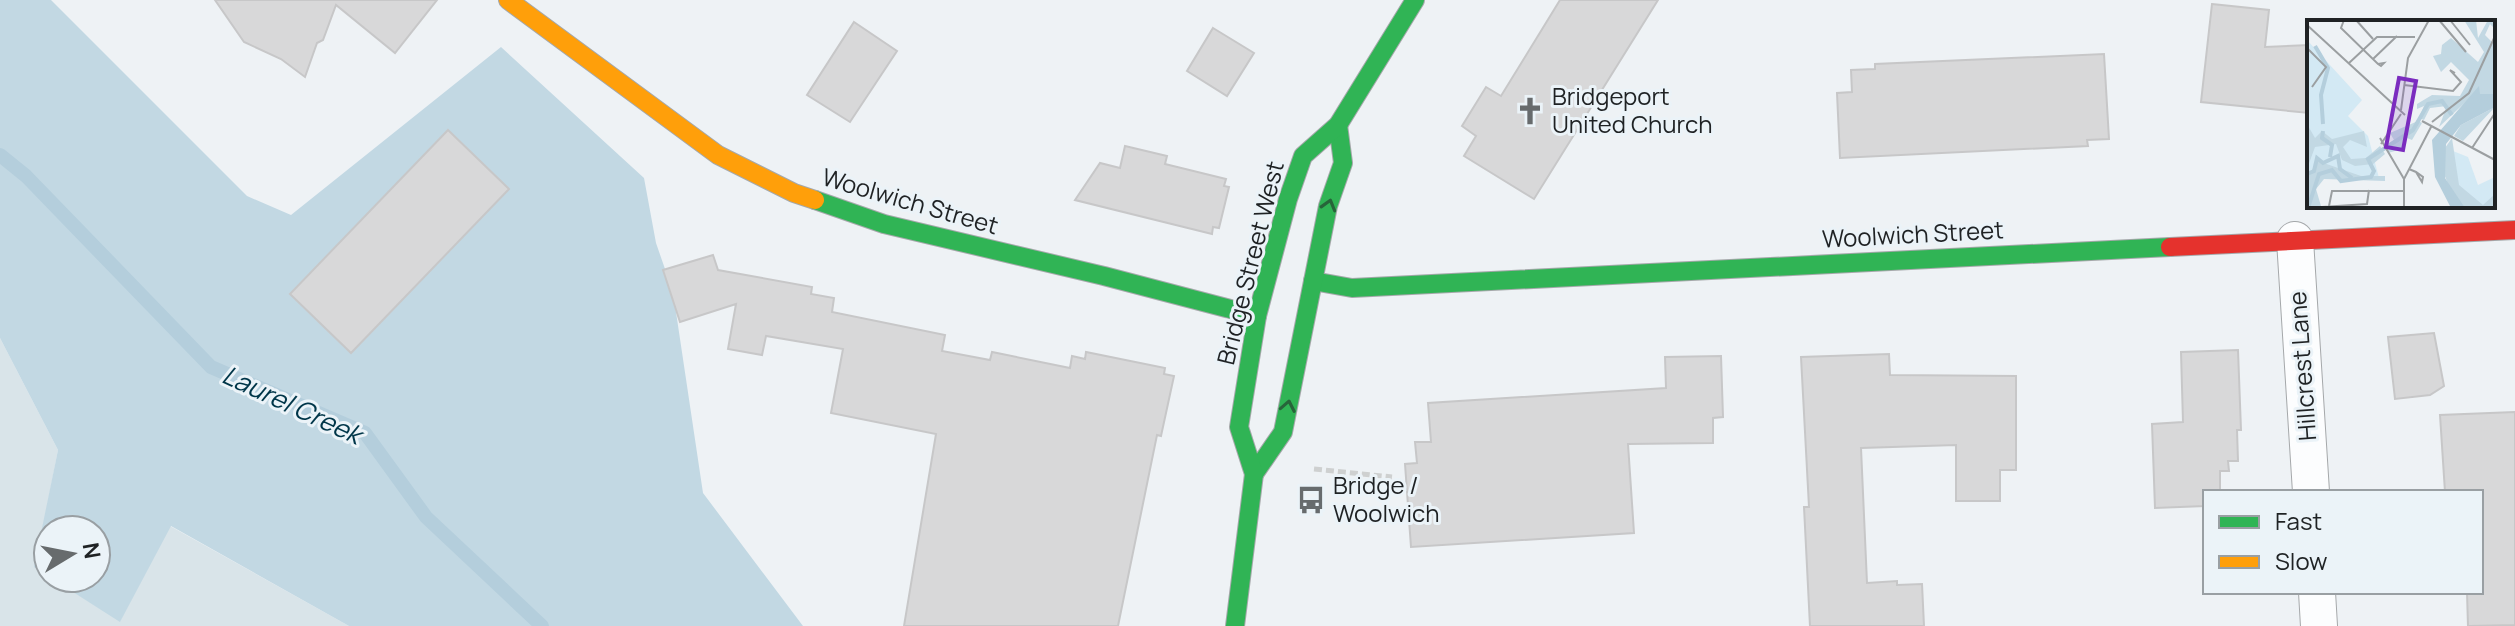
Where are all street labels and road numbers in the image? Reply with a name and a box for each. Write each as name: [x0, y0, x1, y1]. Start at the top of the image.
street label: Bridge Street West: [1208, 157, 1291, 368]
street label: Woolwich Street: [818, 160, 1002, 241]
street label: Woolwich Street: [1821, 212, 2005, 255]
street label: Hillcrest Lane: [2280, 290, 2323, 442]

